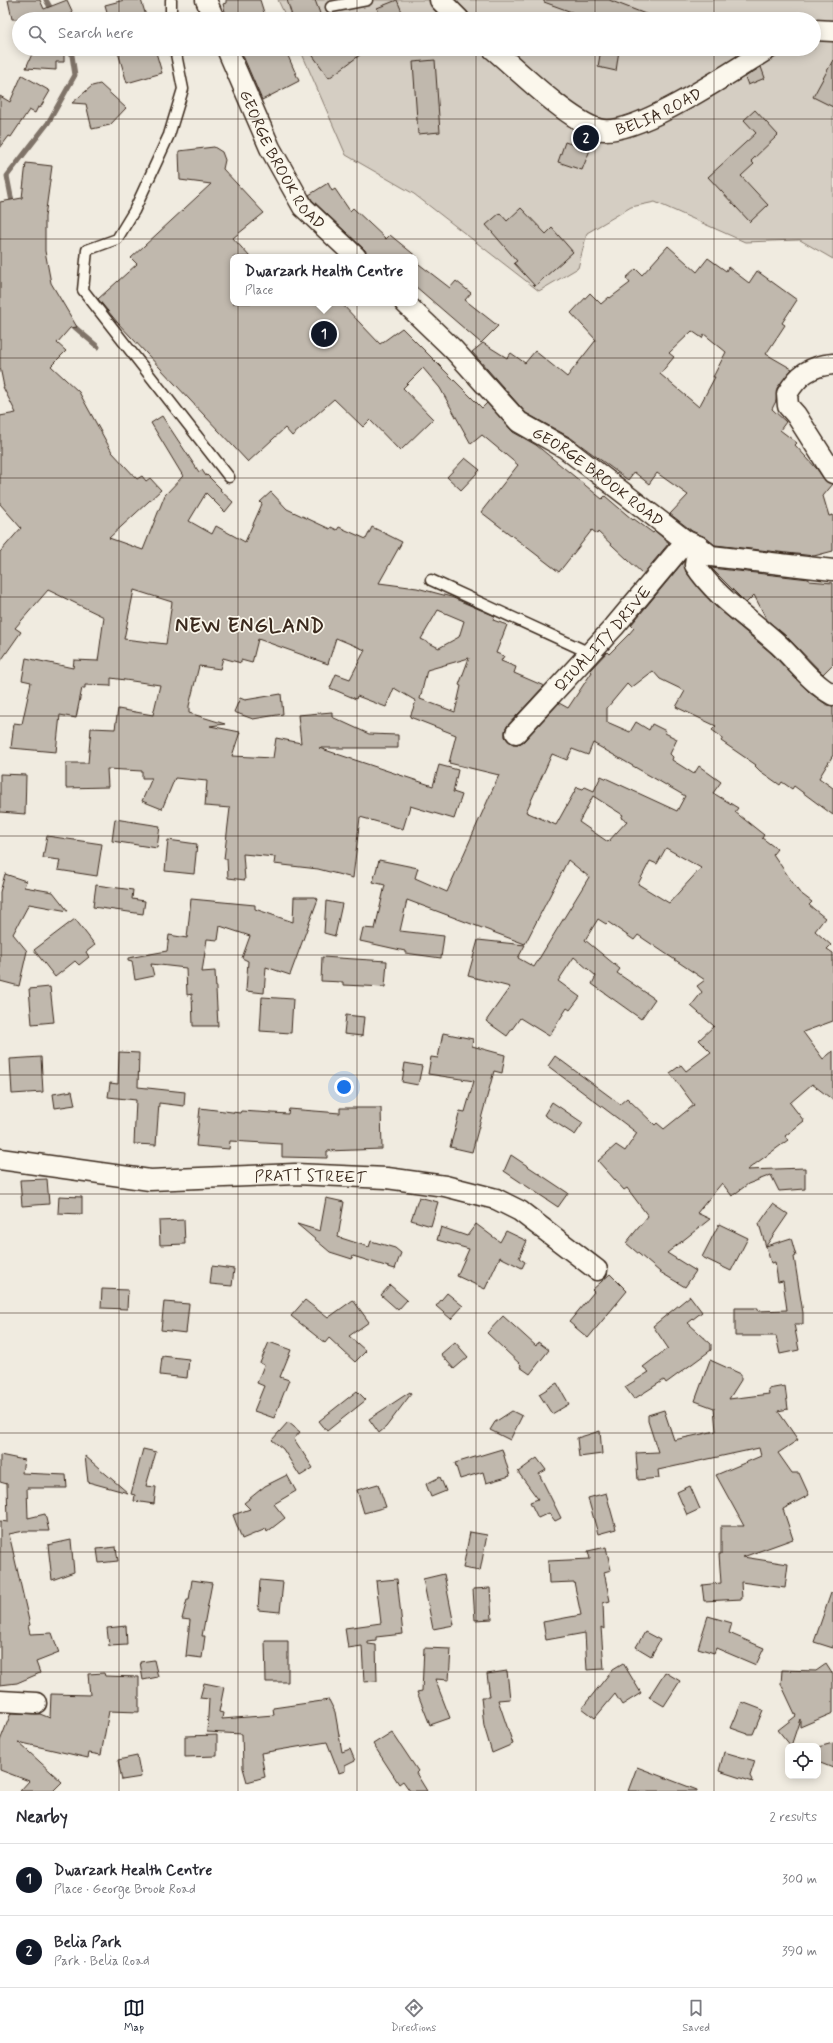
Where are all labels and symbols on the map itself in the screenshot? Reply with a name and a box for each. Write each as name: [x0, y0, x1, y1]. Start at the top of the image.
street label: BELIA ROAD: [614, 83, 706, 141]
street label: GEORGE BROOK ROAD: [234, 87, 329, 235]
pin: 2: [573, 123, 599, 153]
pin: 1: [311, 319, 337, 349]
street label: GEORGE BROOK ROAD: [528, 423, 667, 532]
street label: QIUALITY DRIVE: [550, 582, 656, 697]
district label: NEW ENGLAND: [175, 613, 325, 640]
your location: [334, 1077, 354, 1097]
street label: PRATT STREET: [254, 1165, 368, 1189]

